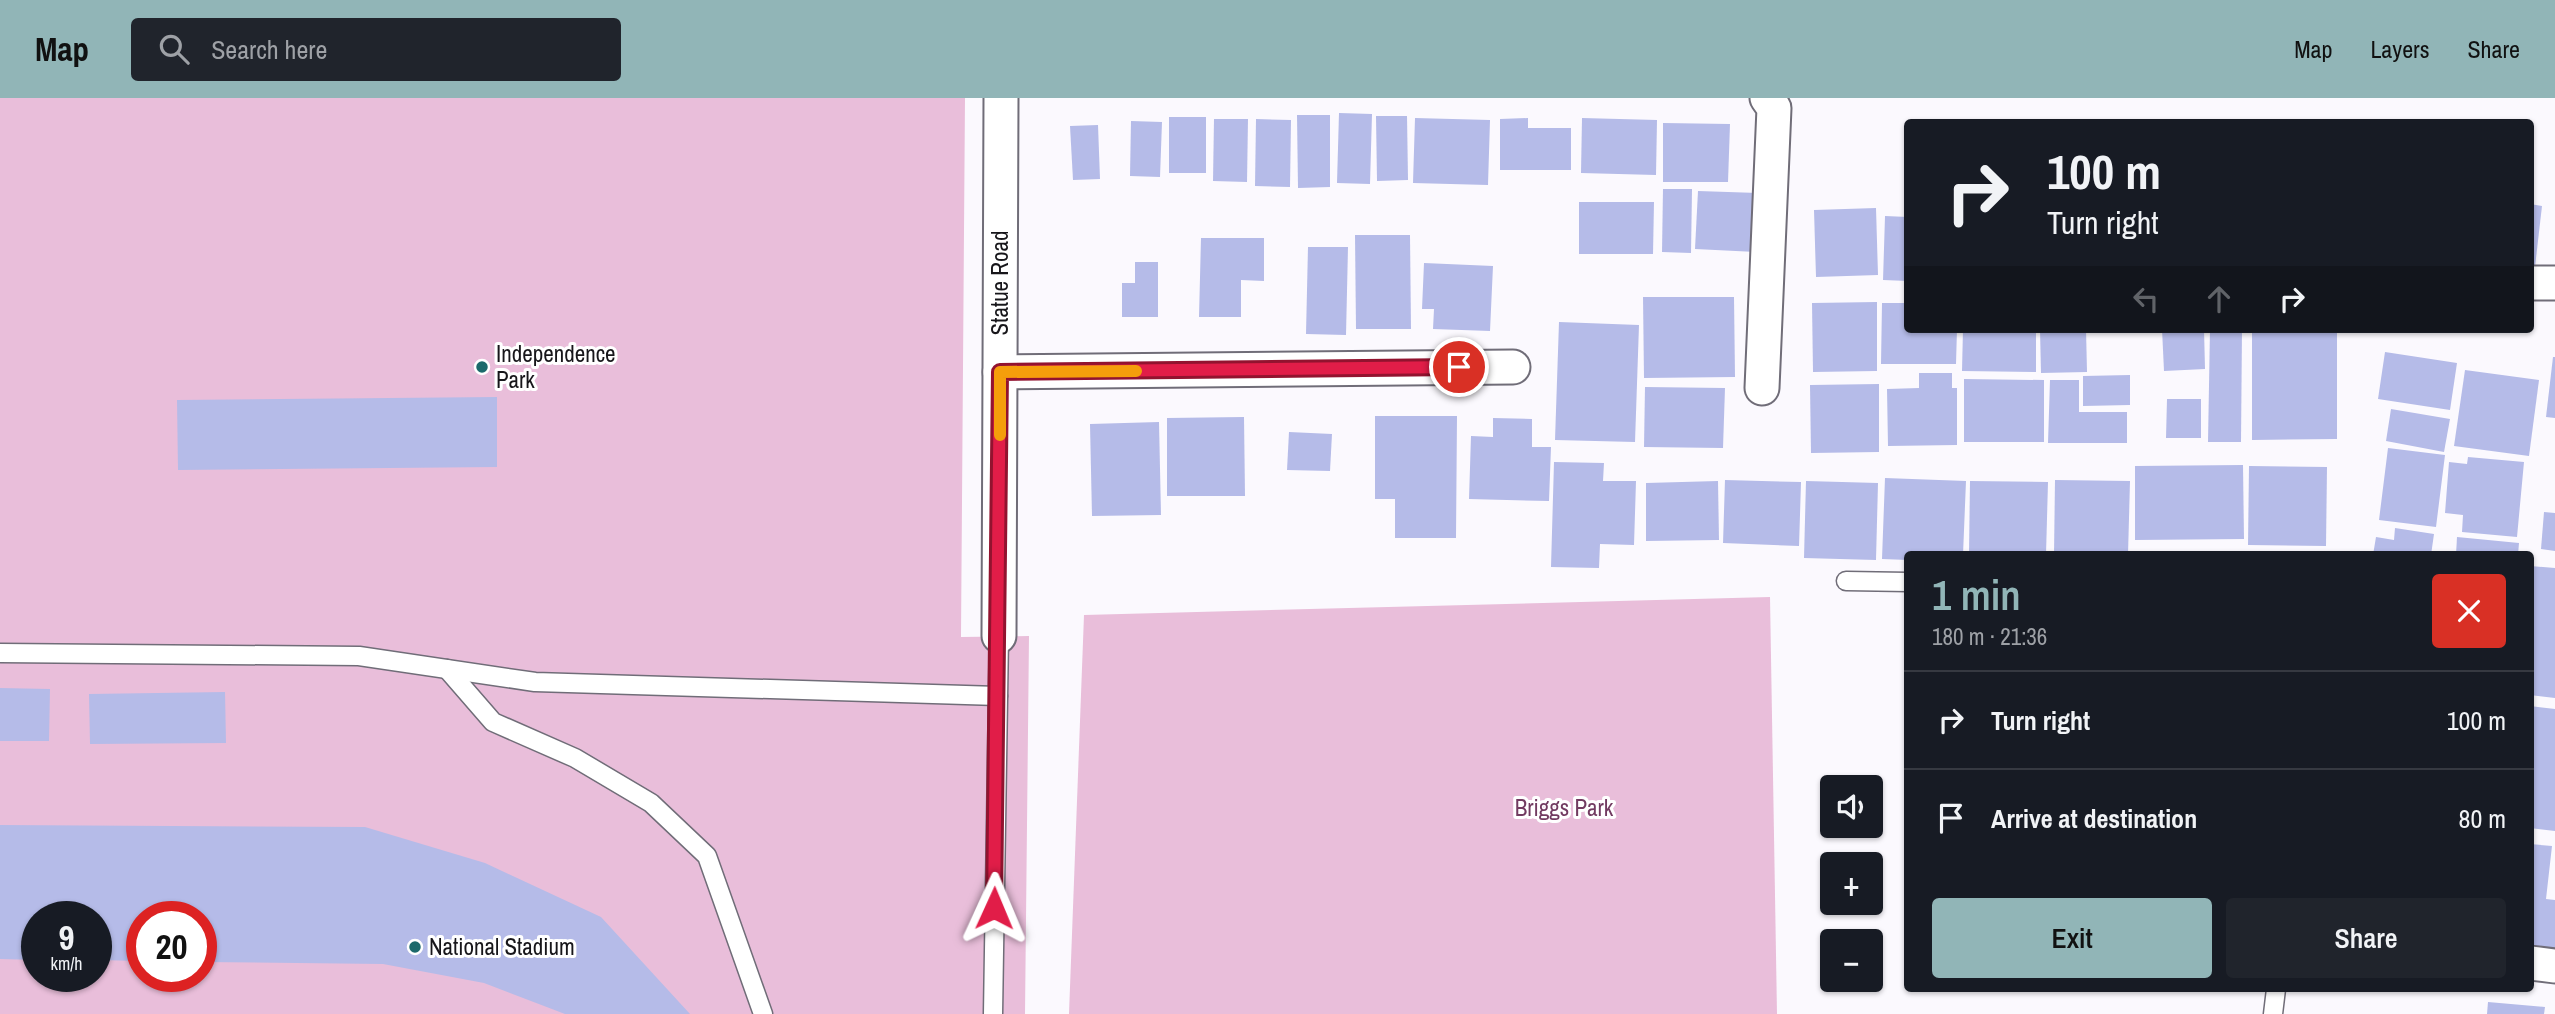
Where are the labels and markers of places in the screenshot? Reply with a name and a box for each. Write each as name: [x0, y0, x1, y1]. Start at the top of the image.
pin: [1429, 337, 1489, 397]
place label: Independence Park: [496, 338, 616, 395]
marker: Independence Park: [474, 359, 490, 375]
place label: National Stadium: [429, 931, 575, 962]
marker: National Stadium: [407, 939, 423, 955]

